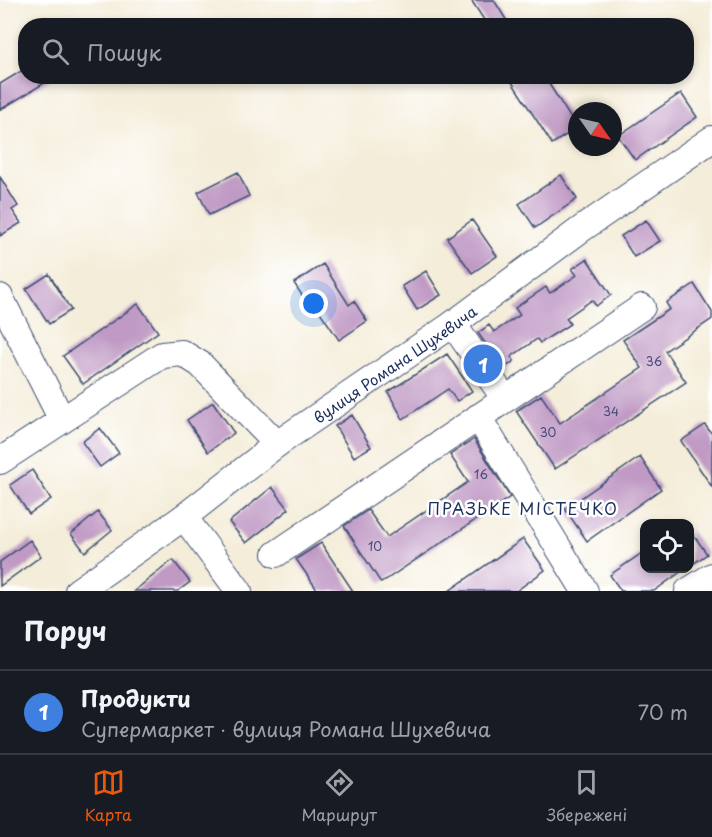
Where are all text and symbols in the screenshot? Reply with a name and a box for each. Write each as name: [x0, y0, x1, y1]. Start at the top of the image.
search box: [18, 18, 694, 84]
icon: search: [39, 35, 72, 68]
text: Пошук: [87, 35, 162, 68]
north arrow: [568, 102, 622, 156]
your location: [299, 289, 328, 318]
street label: вулиця Романа Шухевича: [308, 299, 482, 428]
pin: 1: [464, 342, 502, 386]
house number: 36: [646, 352, 662, 370]
house number: 34: [603, 402, 619, 420]
house number: 30: [540, 423, 557, 441]
house number: 16: [474, 465, 488, 483]
district label: ПРАЗЬКЕ МІСТЕЧКО: [428, 496, 618, 520]
map controls: [640, 519, 694, 573]
button: locate: [640, 519, 694, 573]
house number: 10: [368, 537, 382, 555]
text: Поруч: [24, 611, 107, 650]
text: Продукти: [81, 681, 191, 714]
text: 1: [39, 697, 48, 727]
text: 70 m: [638, 697, 688, 727]
text: Супермаркет · вулиця Романа Шухевича: [81, 714, 491, 744]
tab: Карта: [85, 766, 132, 826]
tab: Маршрут: [301, 766, 377, 826]
tab: Збережені: [547, 766, 627, 826]

